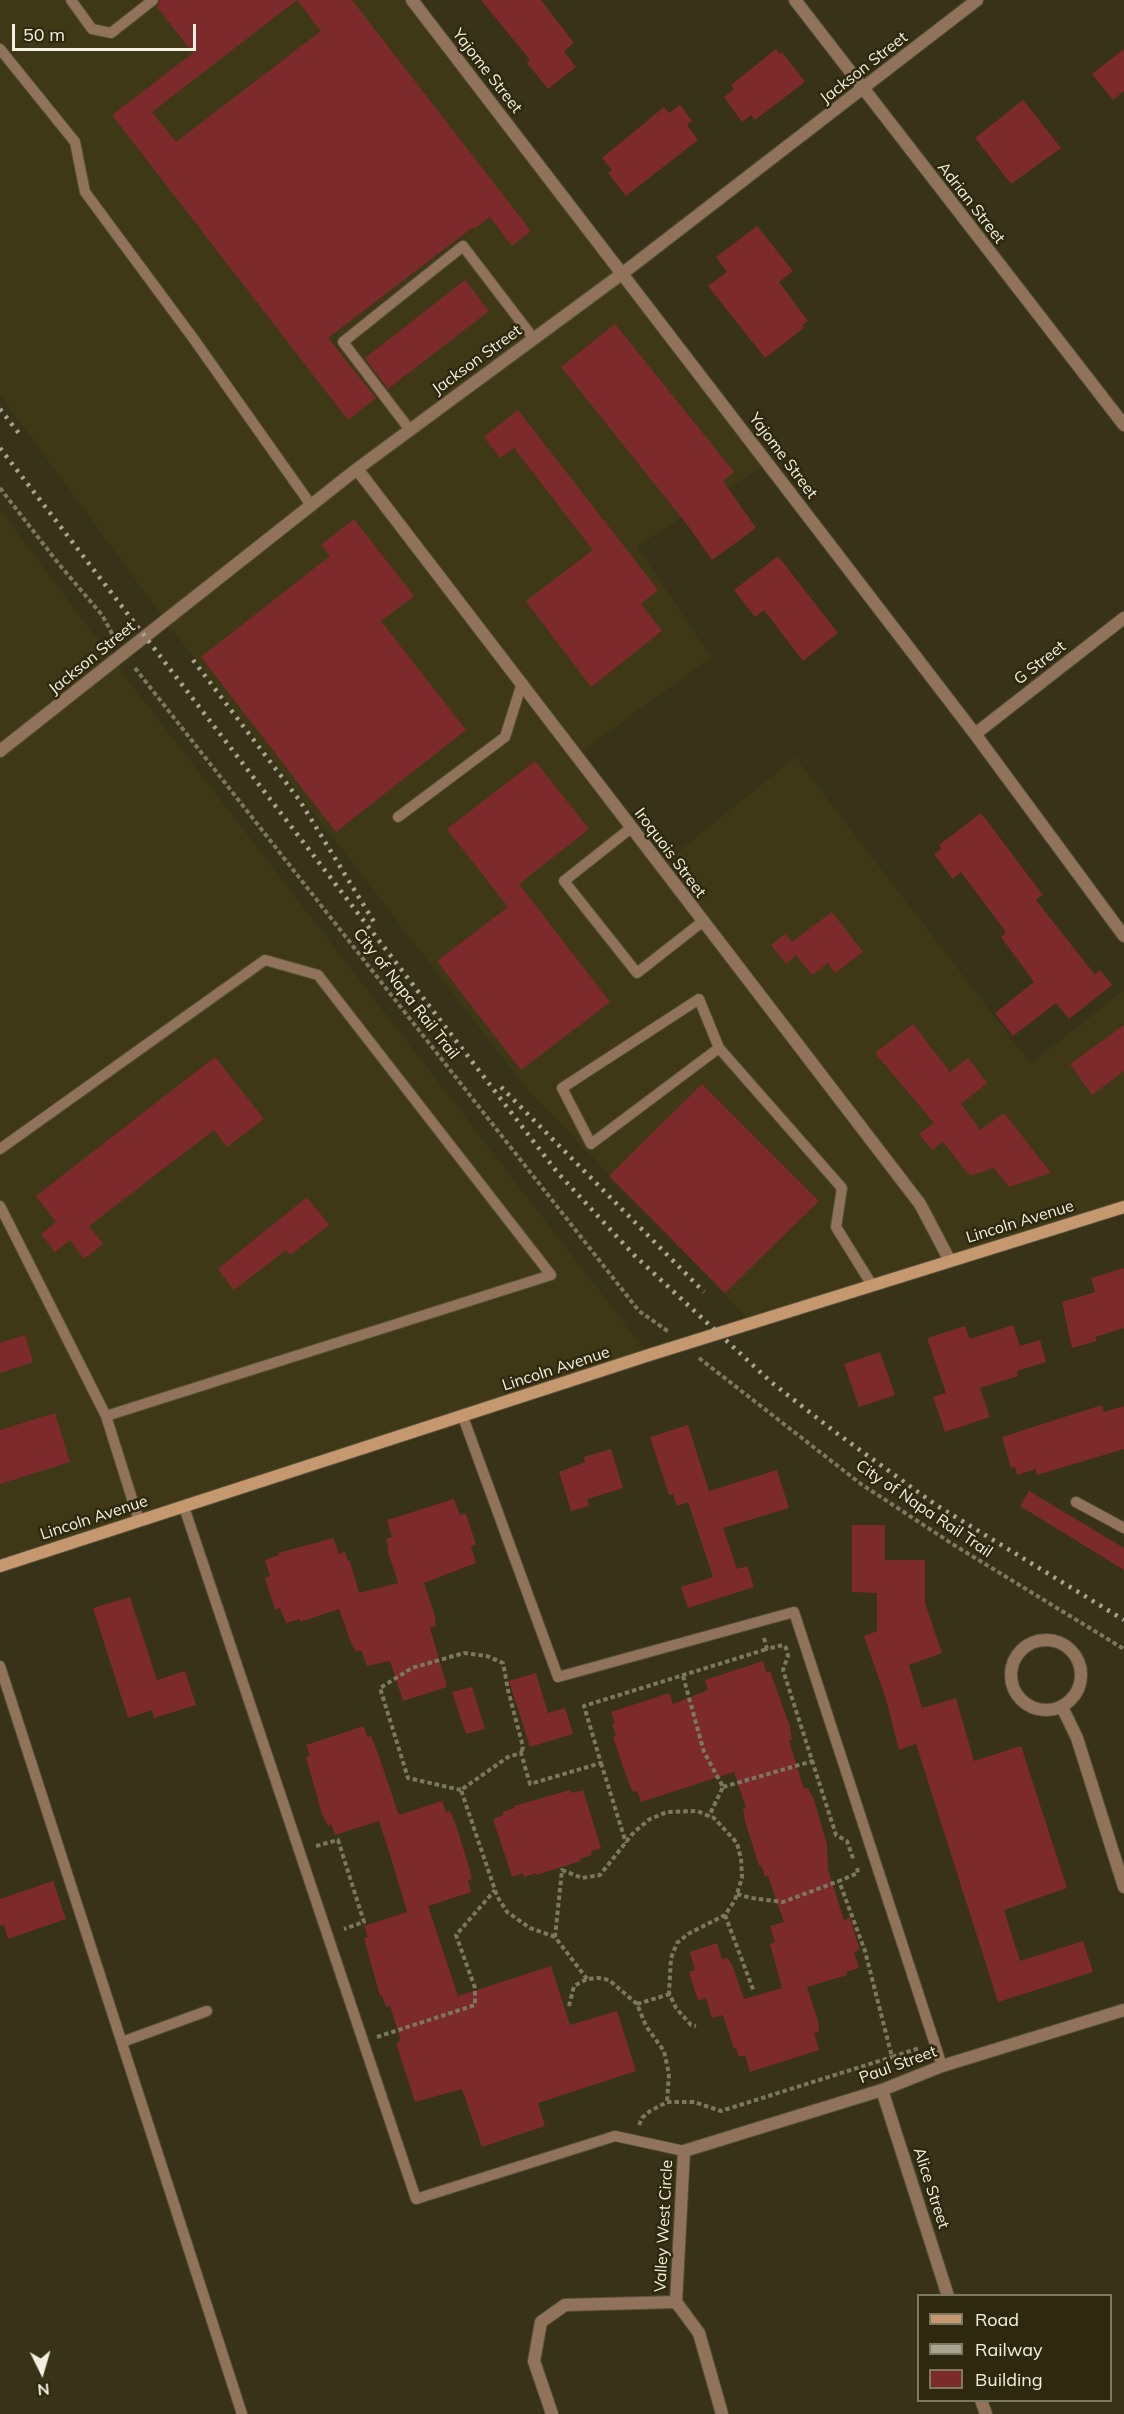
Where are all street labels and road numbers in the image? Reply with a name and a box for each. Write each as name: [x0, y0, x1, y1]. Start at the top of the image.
street label: Yajome Street: [448, 25, 526, 117]
street label: Jackson Street: [816, 28, 912, 108]
street label: Adrian Street: [933, 158, 1009, 248]
street label: Jackson Street: [429, 321, 525, 399]
street label: Yajome Street: [745, 409, 821, 503]
street label: Jackson Street: [45, 617, 139, 699]
street label: G Street: [1010, 637, 1070, 689]
street label: Iroquois Street: [630, 804, 710, 902]
street label: City of Napa Rail Trail: [349, 925, 463, 1063]
street label: Lincoln Avenue: [964, 1196, 1076, 1248]
street label: Lincoln Avenue: [500, 1343, 612, 1395]
street label: City of Napa Rail Trail: [852, 1456, 996, 1562]
street label: Lincoln Avenue: [38, 1492, 150, 1544]
street label: Paul Street: [857, 2042, 939, 2088]
street label: Alice Street: [909, 2145, 953, 2231]
street label: Valley West Circle: [651, 2159, 677, 2293]

